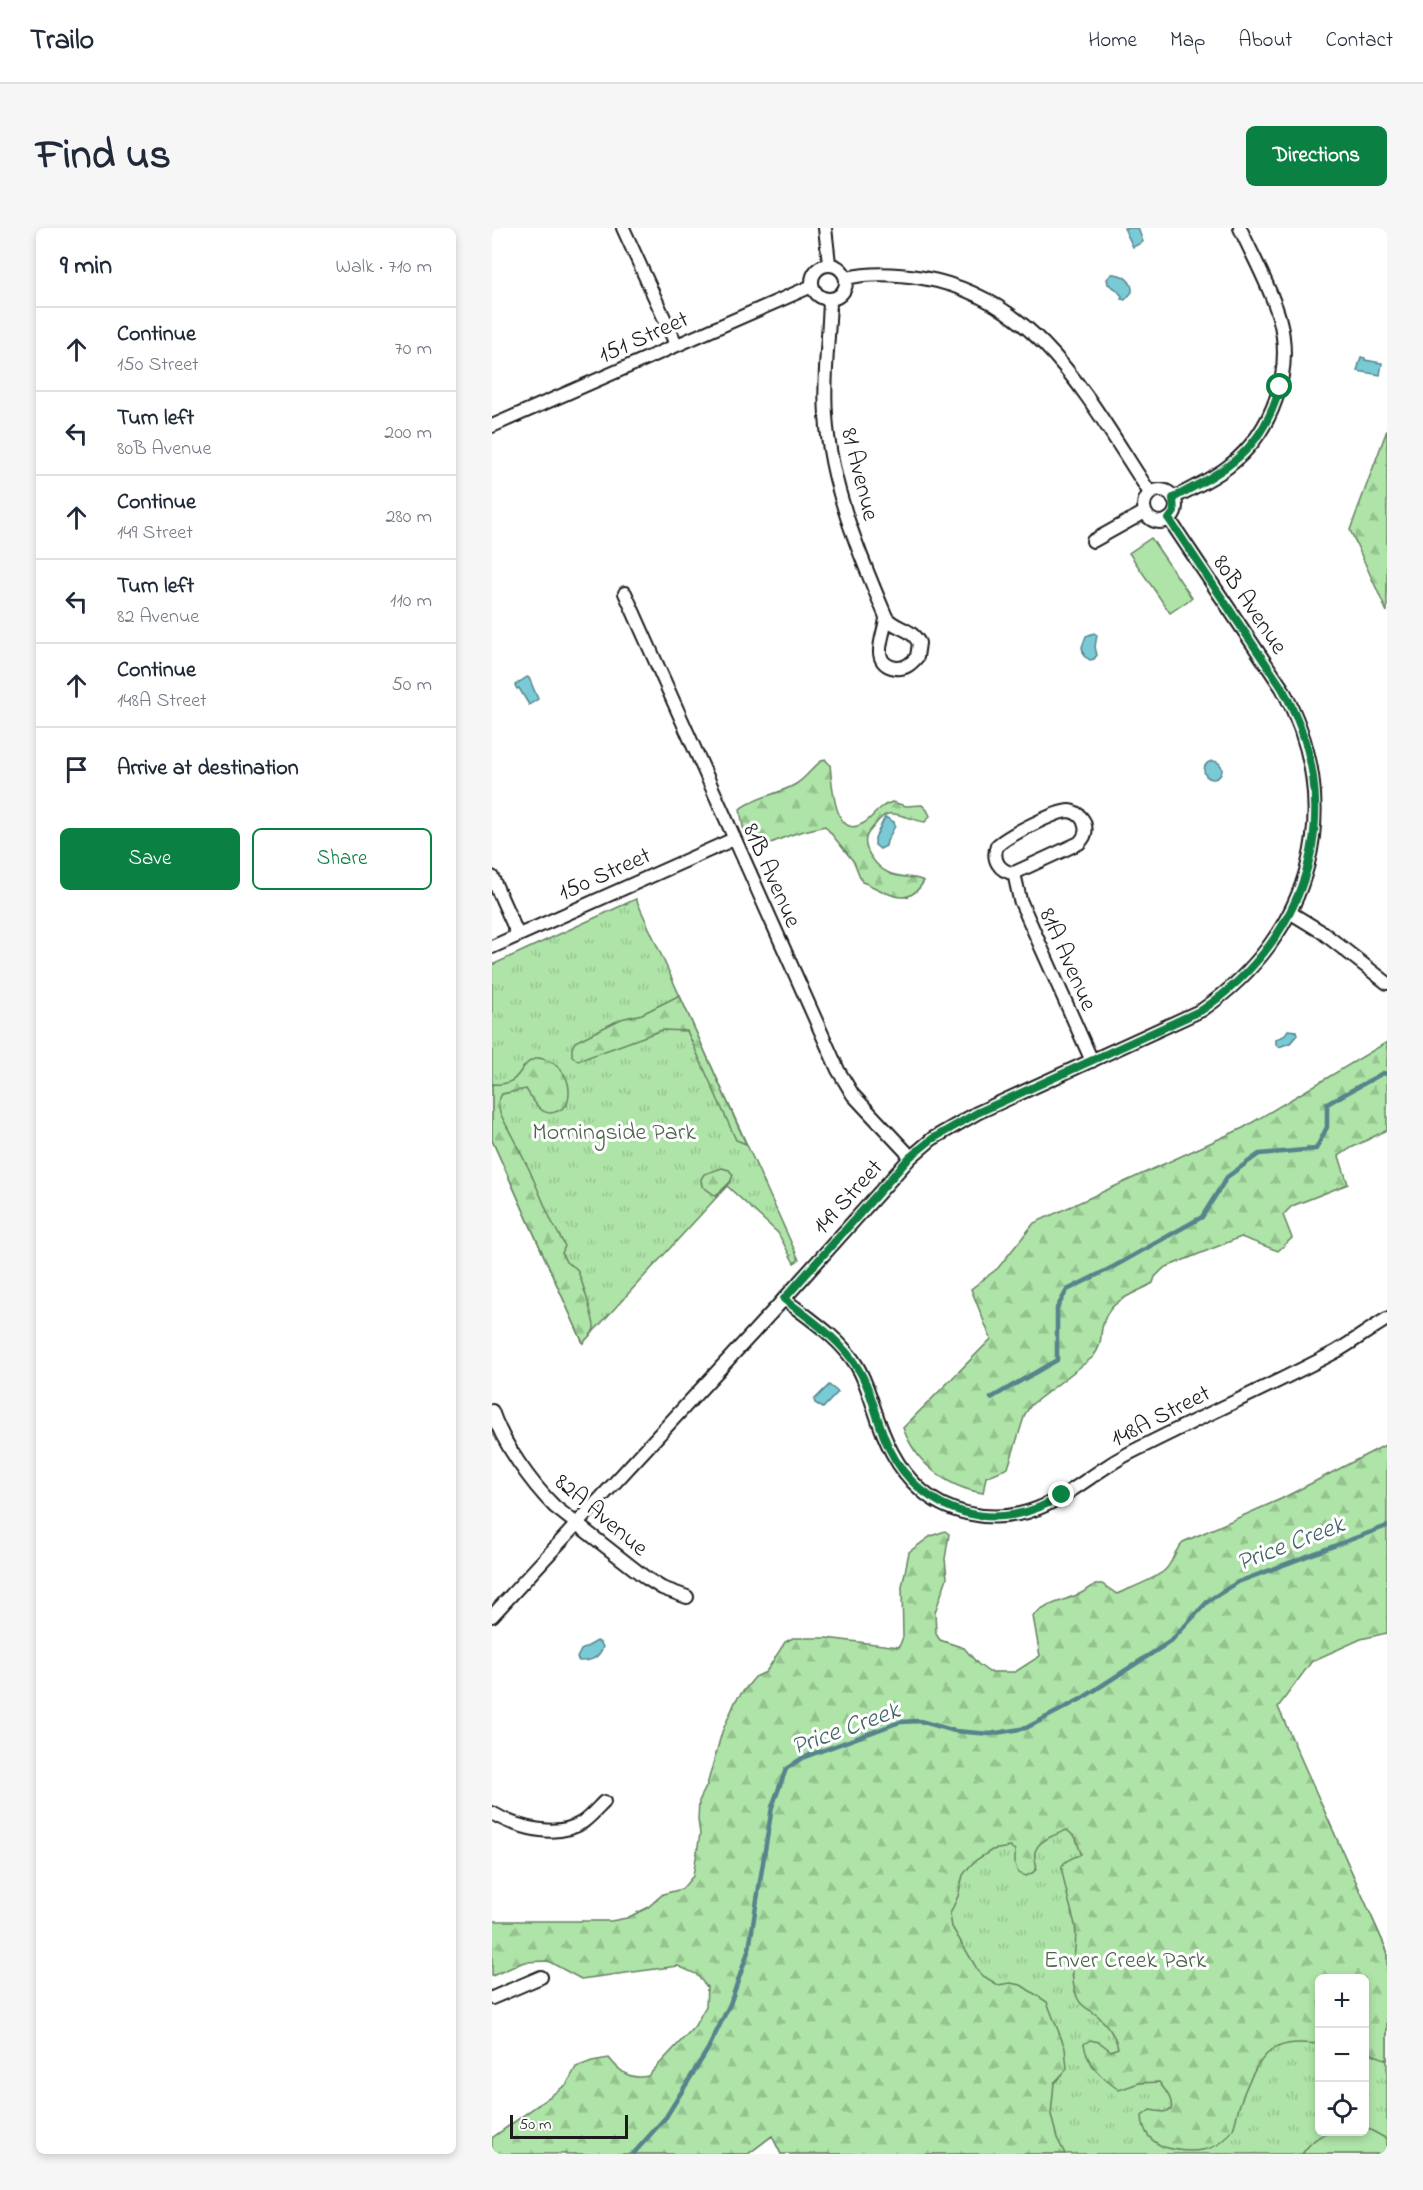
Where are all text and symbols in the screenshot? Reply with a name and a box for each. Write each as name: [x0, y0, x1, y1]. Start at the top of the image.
text: Trailo: [30, 21, 94, 62]
text: Home: [1088, 26, 1137, 56]
text: Map: [1170, 26, 1205, 56]
text: About: [1238, 26, 1292, 56]
text: Contact: [1325, 26, 1393, 56]
text: Find us: [36, 126, 171, 187]
button: Directions: [1246, 126, 1387, 186]
text: 9 min: [60, 248, 112, 286]
text: Walk · 710 m: [336, 253, 432, 282]
street label: 151 Street: [593, 303, 695, 374]
text: Continue: [117, 319, 196, 351]
icon: ahead: [60, 333, 93, 366]
text: 70 m: [395, 335, 432, 364]
text: 150 Street: [117, 351, 199, 380]
route start: [1266, 373, 1292, 399]
text: Turn left: [117, 403, 194, 435]
icon: left: [60, 417, 93, 450]
text: 200 m: [384, 419, 432, 448]
street label: 81 Avenue: [830, 425, 887, 525]
text: 80B Avenue: [117, 435, 211, 464]
text: Continue: [117, 487, 196, 519]
icon: ahead: [60, 501, 93, 534]
text: 280 m: [385, 503, 432, 532]
text: 149 Street: [117, 519, 193, 548]
street label: 80B Avenue: [1203, 549, 1295, 662]
text: Turn left: [117, 571, 194, 603]
icon: left: [60, 585, 93, 618]
text: 110 m: [390, 587, 432, 616]
text: 82 Avenue: [117, 603, 199, 632]
text: Continue: [117, 655, 196, 687]
icon: ahead: [60, 669, 93, 702]
text: 50 m: [391, 671, 432, 700]
text: 148A Street: [117, 687, 207, 716]
icon: arrive: [60, 753, 93, 786]
text: Arrive at destination: [117, 753, 299, 785]
street label: 81B Avenue: [732, 818, 809, 934]
button: Save: [60, 828, 240, 890]
button: Share: [252, 828, 432, 890]
street label: 150 Street: [553, 839, 657, 911]
street label: 81A Avenue: [1029, 903, 1105, 1017]
park label: Morningside Park: [532, 1116, 696, 1151]
street label: 149 Street: [805, 1152, 892, 1243]
street label: 148A Street: [1105, 1377, 1217, 1457]
street label: 82A Avenue: [546, 1466, 655, 1566]
route end: [1048, 1481, 1074, 1507]
water label: Price Creek: [1232, 1506, 1352, 1583]
water label: Price Creek: [786, 1692, 907, 1767]
park label: Enver Creek Park: [1044, 1944, 1207, 1979]
map controls: [1315, 1974, 1369, 2136]
button: +: [1315, 1974, 1369, 2028]
button: −: [1315, 2028, 1369, 2082]
button: locate: [1315, 2082, 1369, 2136]
scale bar: [510, 2112, 628, 2140]
text: 50 m: [519, 2113, 551, 2137]

